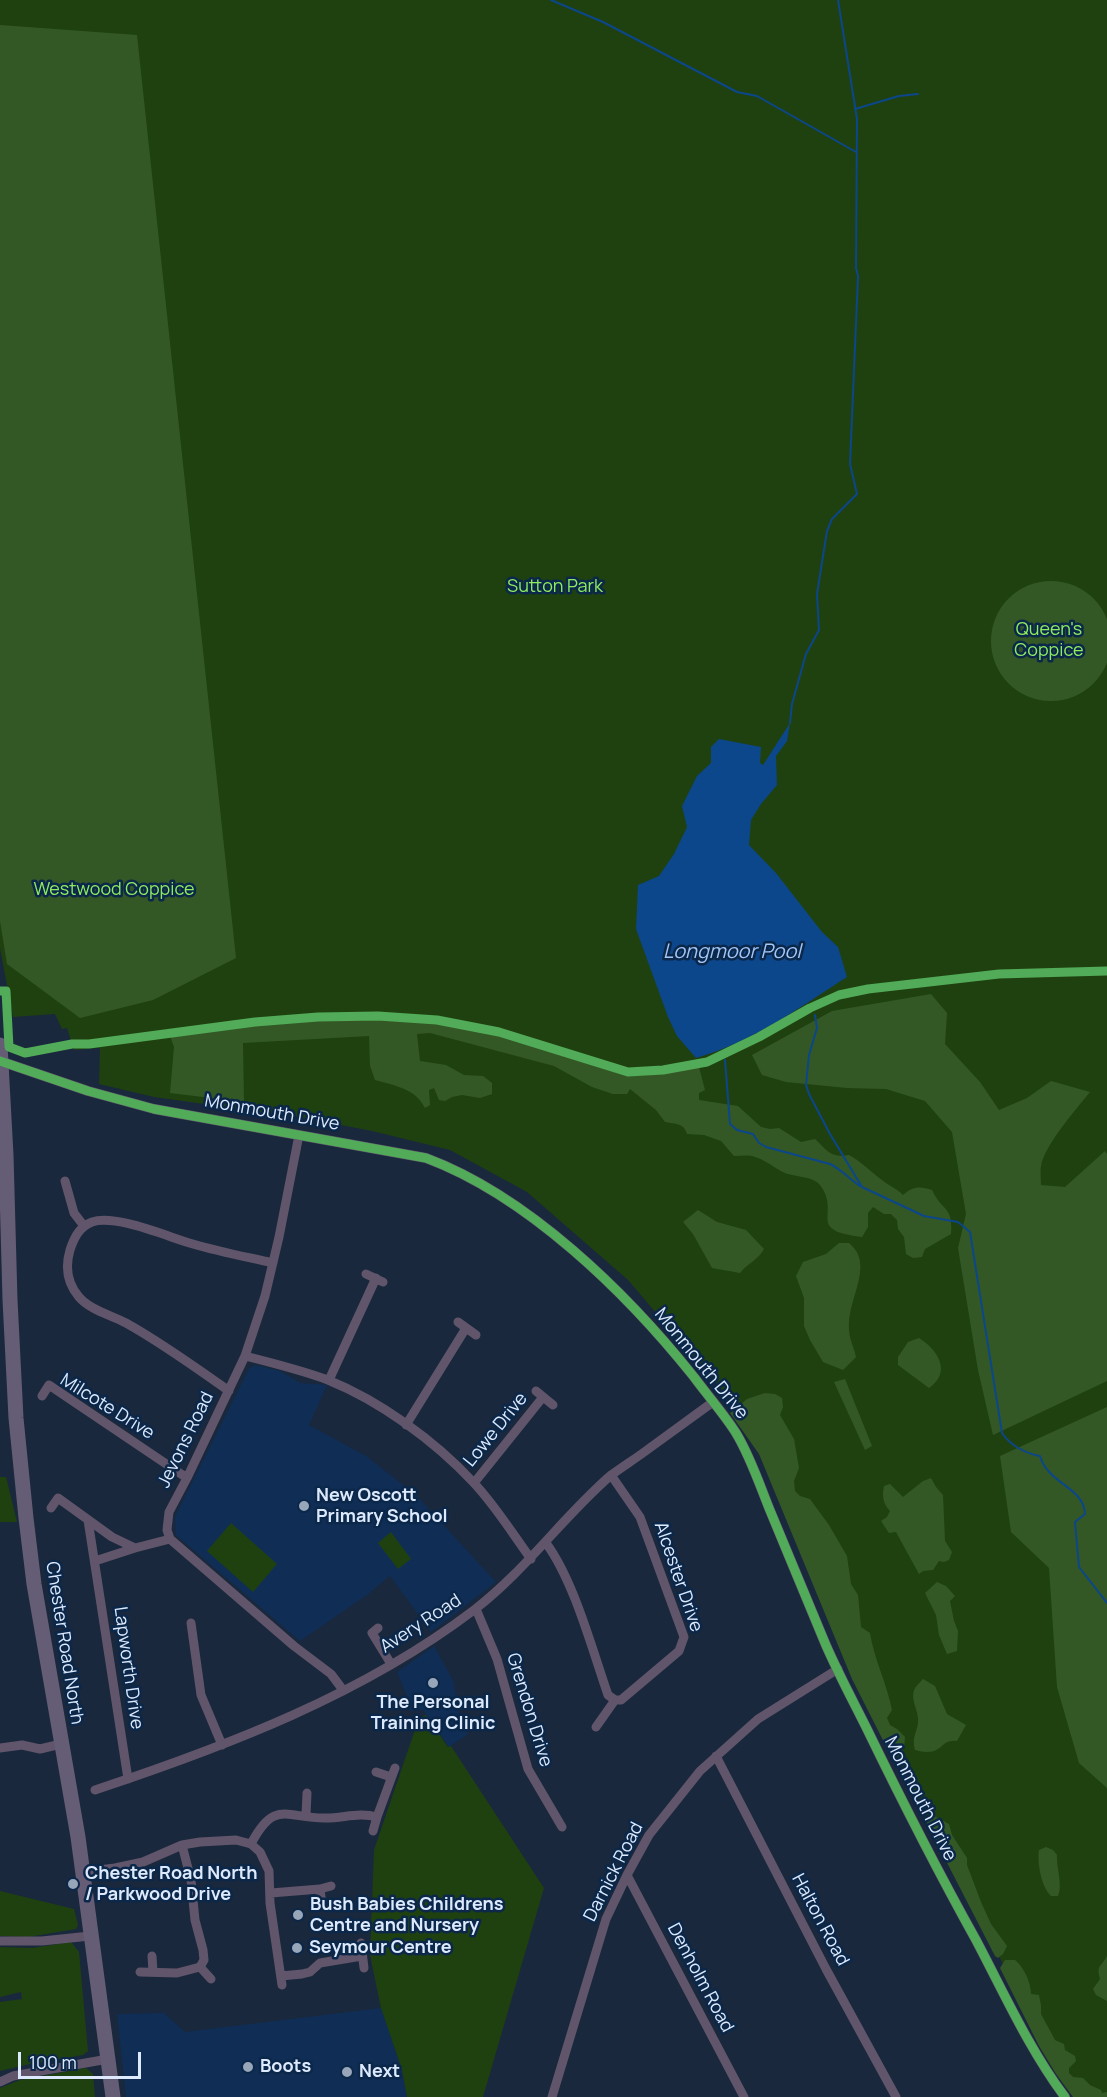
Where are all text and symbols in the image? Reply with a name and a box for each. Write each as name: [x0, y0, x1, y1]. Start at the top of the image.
park label: Sutton Park: [507, 576, 603, 598]
park label: Queen's Coppice: [1014, 619, 1084, 662]
park label: Westwood Coppice: [33, 879, 195, 901]
water label: Longmoor Pool: [663, 940, 801, 964]
street label: Monmouth Drive: [203, 1091, 341, 1135]
street label: Monmouth Drive: [650, 1304, 752, 1424]
street label: Milcote Drive: [56, 1370, 158, 1444]
street label: Jevons Road: [153, 1388, 219, 1492]
street label: Lowe Drive: [460, 1389, 532, 1471]
place label: New Oscott Primary School: [316, 1485, 448, 1528]
marker: New Oscott Primary School: [297, 1499, 311, 1513]
street label: Alcester Drive: [649, 1519, 707, 1635]
street label: Chester Road North: [40, 1560, 88, 1726]
street label: Avery Road: [376, 1590, 466, 1658]
street label: Lapworth Drive: [109, 1605, 147, 1731]
street label: Grendon Drive: [501, 1651, 557, 1769]
marker: The Personal Training Clinic: [426, 1676, 440, 1690]
place label: The Personal Training Clinic: [371, 1692, 495, 1734]
street label: Monmouth Drive: [879, 1733, 961, 1865]
street label: Darnick Road: [580, 1819, 648, 1925]
place label: Chester Road North / Parkwood Drive: [85, 1863, 257, 1906]
street label: Halton Road: [787, 1870, 853, 1970]
marker: Chester Road North / Parkwood Drive: [66, 1877, 80, 1891]
place label: Bush Babies Childrens Centre and Nursery: [310, 1894, 504, 1936]
marker: Bush Babies Childrens Centre and Nursery: [291, 1908, 305, 1922]
street label: Denholm Road: [662, 1920, 738, 2036]
place label: Seymour Centre: [309, 1937, 452, 1959]
marker: Seymour Centre: [290, 1941, 304, 1955]
scale bar: [21, 2040, 144, 2078]
text: 100 m: [29, 2050, 77, 2074]
place label: Boots: [260, 2056, 311, 2078]
marker: Boots: [241, 2060, 255, 2074]
place label: Next: [359, 2061, 400, 2083]
marker: Next: [340, 2065, 354, 2079]

